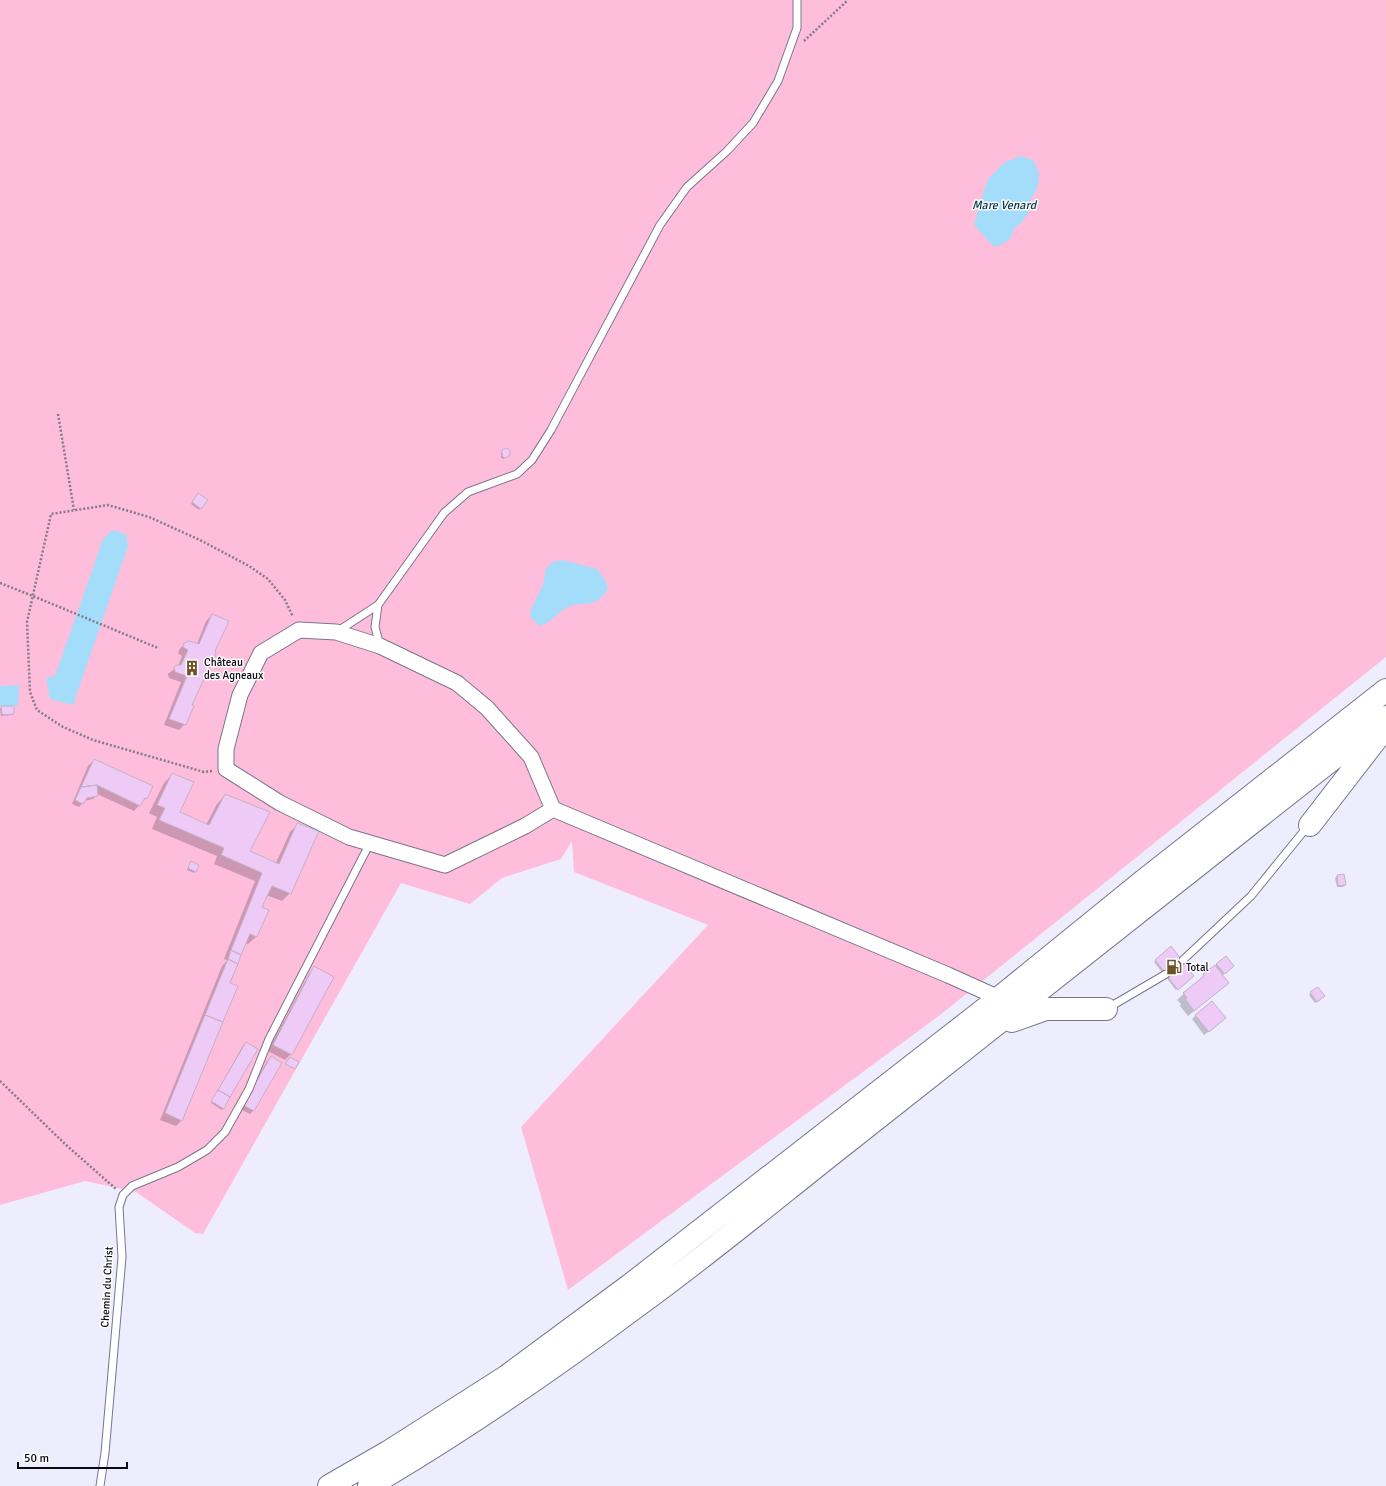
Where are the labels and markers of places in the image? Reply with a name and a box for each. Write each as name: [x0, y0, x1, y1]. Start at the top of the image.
place label: Château des Agneaux: [204, 656, 263, 682]
building icon: Château des Agneaux: [183, 659, 201, 677]
fuel station icon: Total: [1165, 958, 1183, 976]
place label: Total: [1186, 961, 1209, 974]

